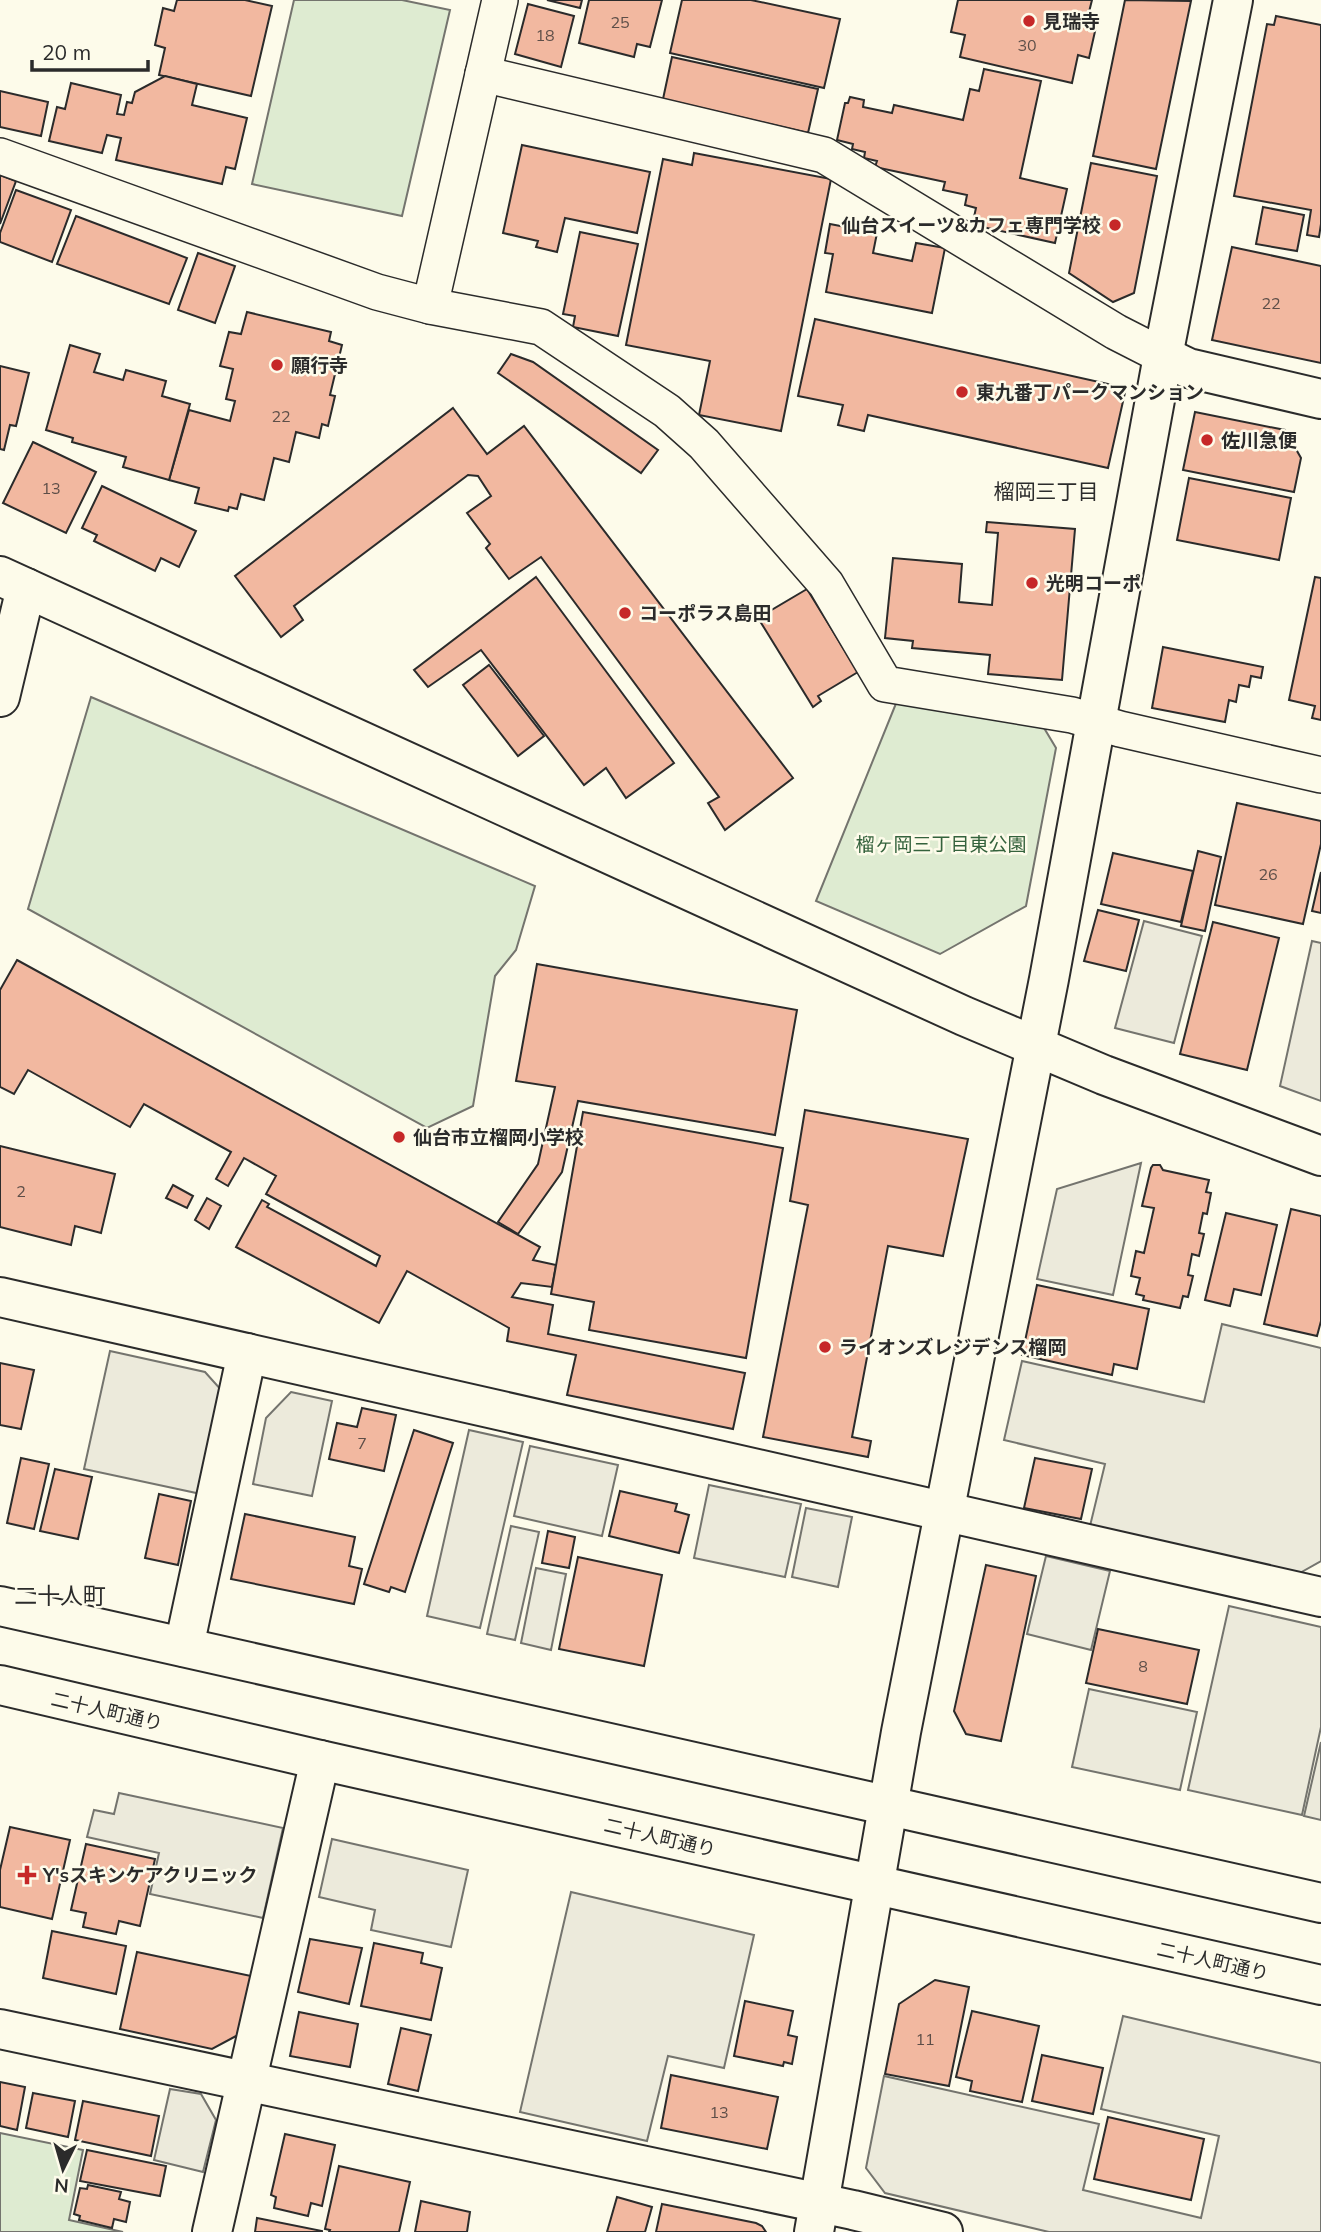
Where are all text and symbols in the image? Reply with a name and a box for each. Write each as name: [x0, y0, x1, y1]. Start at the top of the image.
place label: 見瑞寺: [1043, 9, 1100, 33]
house number: 25: [610, 12, 630, 32]
marker: 見瑞寺: [1021, 13, 1037, 29]
house number: 18: [535, 25, 555, 45]
scale bar: [32, 28, 147, 72]
house number: 30: [1017, 35, 1037, 55]
text: 20 m: [42, 39, 91, 65]
place label: 仙台スイーツ&カフェ専門学校: [841, 213, 1101, 237]
marker: 仙台スイーツ&カフェ専門学校: [1107, 217, 1123, 233]
house number: 22: [1261, 293, 1281, 313]
place label: 願行寺: [291, 353, 348, 377]
marker: 願行寺: [269, 357, 285, 373]
place label: 東九番丁パークマンション: [976, 380, 1204, 404]
marker: 東九番丁パークマンション: [954, 384, 970, 400]
house number: 22: [271, 406, 291, 426]
place label: 佐川急便: [1221, 428, 1297, 452]
marker: 佐川急便: [1199, 432, 1215, 448]
house number: 13: [41, 478, 61, 498]
district label: 榴岡三丁目: [994, 478, 1099, 504]
place label: 光明コーポ: [1046, 571, 1141, 595]
marker: 光明コーポ: [1024, 575, 1040, 591]
place label: コーポラス島田: [639, 601, 772, 625]
marker: コーポラス島田: [617, 605, 633, 621]
park label: 榴ヶ岡三丁目東公園: [855, 832, 1027, 856]
house number: 26: [1258, 864, 1278, 884]
place label: 仙台市立榴岡小学校: [413, 1125, 584, 1149]
marker: 仙台市立榴岡小学校: [391, 1129, 407, 1145]
house number: 2: [16, 1181, 26, 1201]
place label: ライオンズレジデンス榴岡: [839, 1335, 1066, 1359]
marker: ライオンズレジデンス榴岡: [817, 1339, 833, 1355]
house number: 7: [357, 1433, 367, 1453]
district label: 二十人町: [14, 1581, 106, 1610]
house number: 8: [1138, 1656, 1148, 1676]
street label: 二十人町通り: [49, 1686, 165, 1736]
street label: 二十人町通り: [602, 1812, 718, 1862]
place label: Y′sスキンケアクリニック: [42, 1863, 258, 1887]
marker: Y′sスキンケアクリニック: [17, 1865, 37, 1885]
street label: 二十人町通り: [1155, 1936, 1271, 1986]
house number: 11: [915, 2029, 935, 2049]
house number: 13: [709, 2102, 729, 2122]
north arrow: [28, 2134, 98, 2204]
text: N: [53, 2173, 70, 2199]

